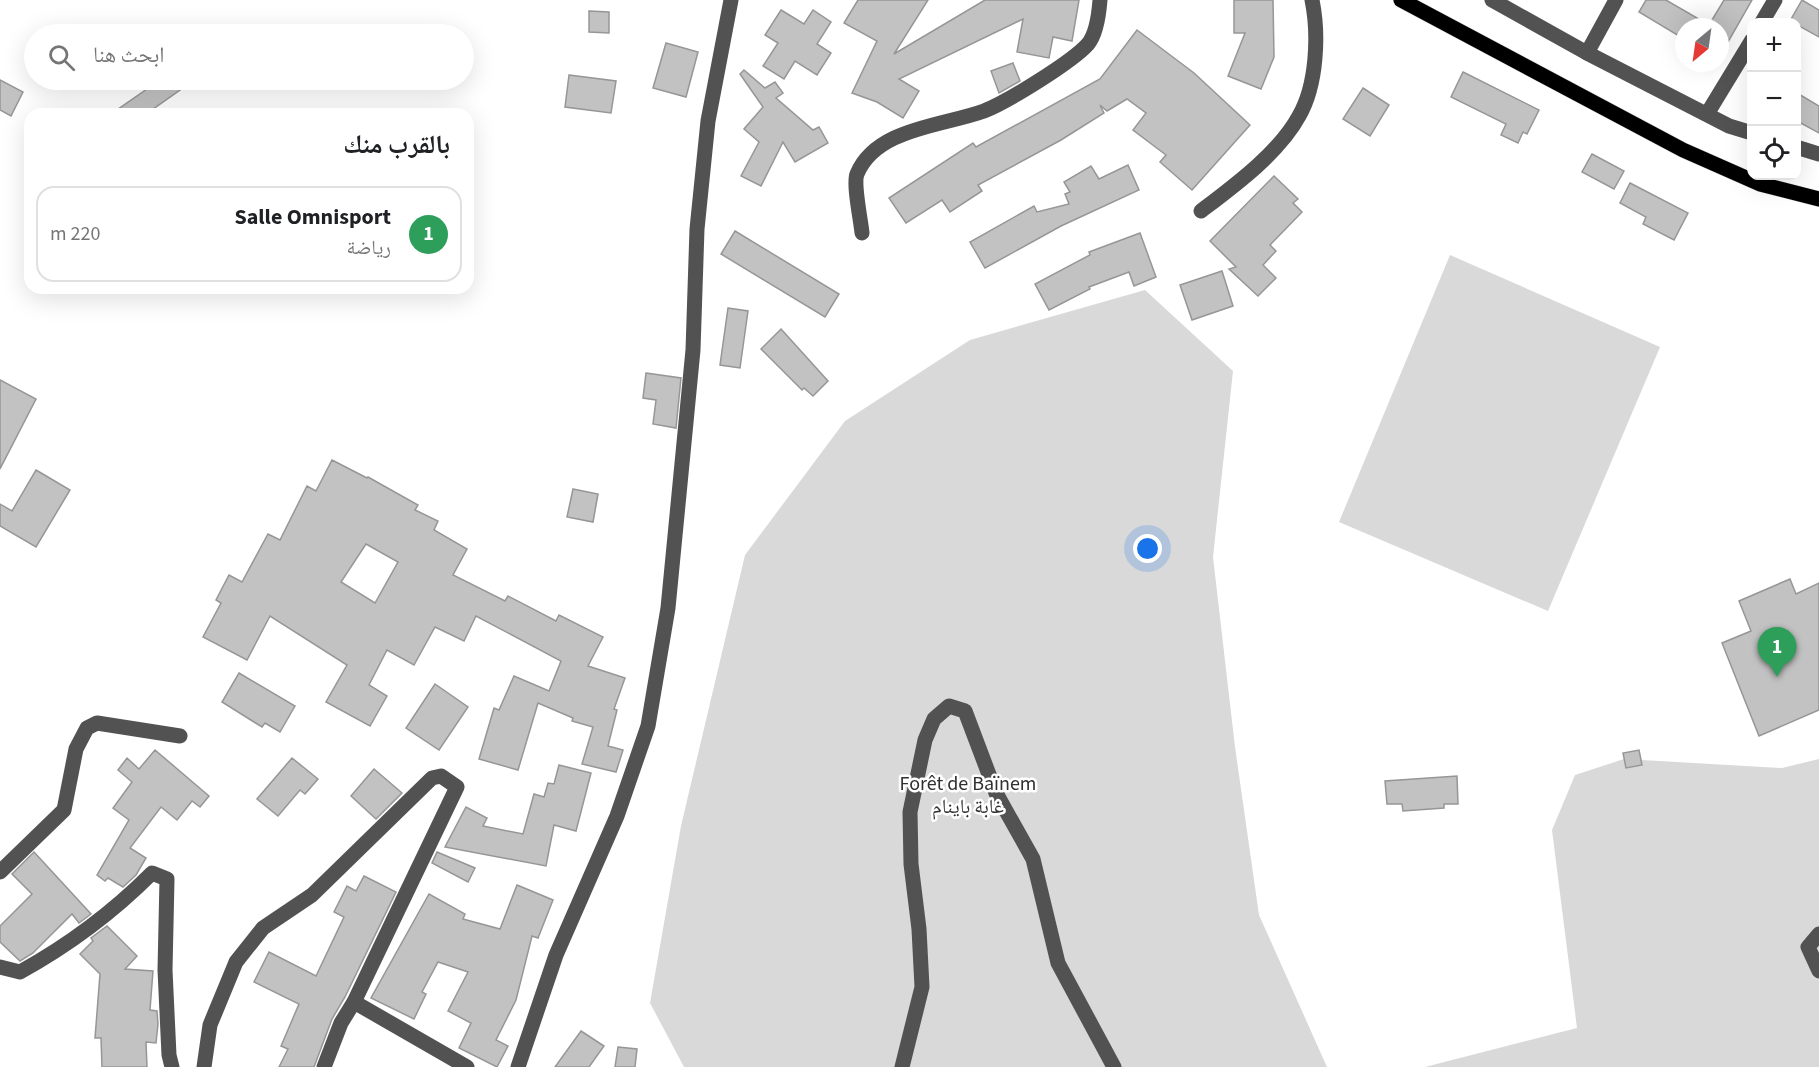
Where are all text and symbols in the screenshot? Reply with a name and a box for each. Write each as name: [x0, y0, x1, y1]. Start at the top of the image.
north arrow: [1675, 18, 1729, 72]
map controls: [1747, 18, 1801, 180]
button: +: [1747, 18, 1801, 72]
search box: [24, 24, 474, 90]
text: ابحث هنا: [93, 39, 164, 71]
icon: search: [45, 41, 78, 74]
button: −: [1747, 72, 1801, 126]
text: بالقرب منك: [343, 126, 450, 163]
button: locate: [1747, 126, 1801, 180]
text: Salle Omnisport: [234, 201, 391, 233]
text: 220 m: [50, 220, 100, 248]
text: 1: [423, 220, 434, 248]
text: رياضة: [347, 234, 391, 262]
your location: [1133, 534, 1162, 563]
pin: 1: [1758, 628, 1796, 677]
park label: Forêt de Baïnem غابة باينام: [900, 770, 1036, 821]

